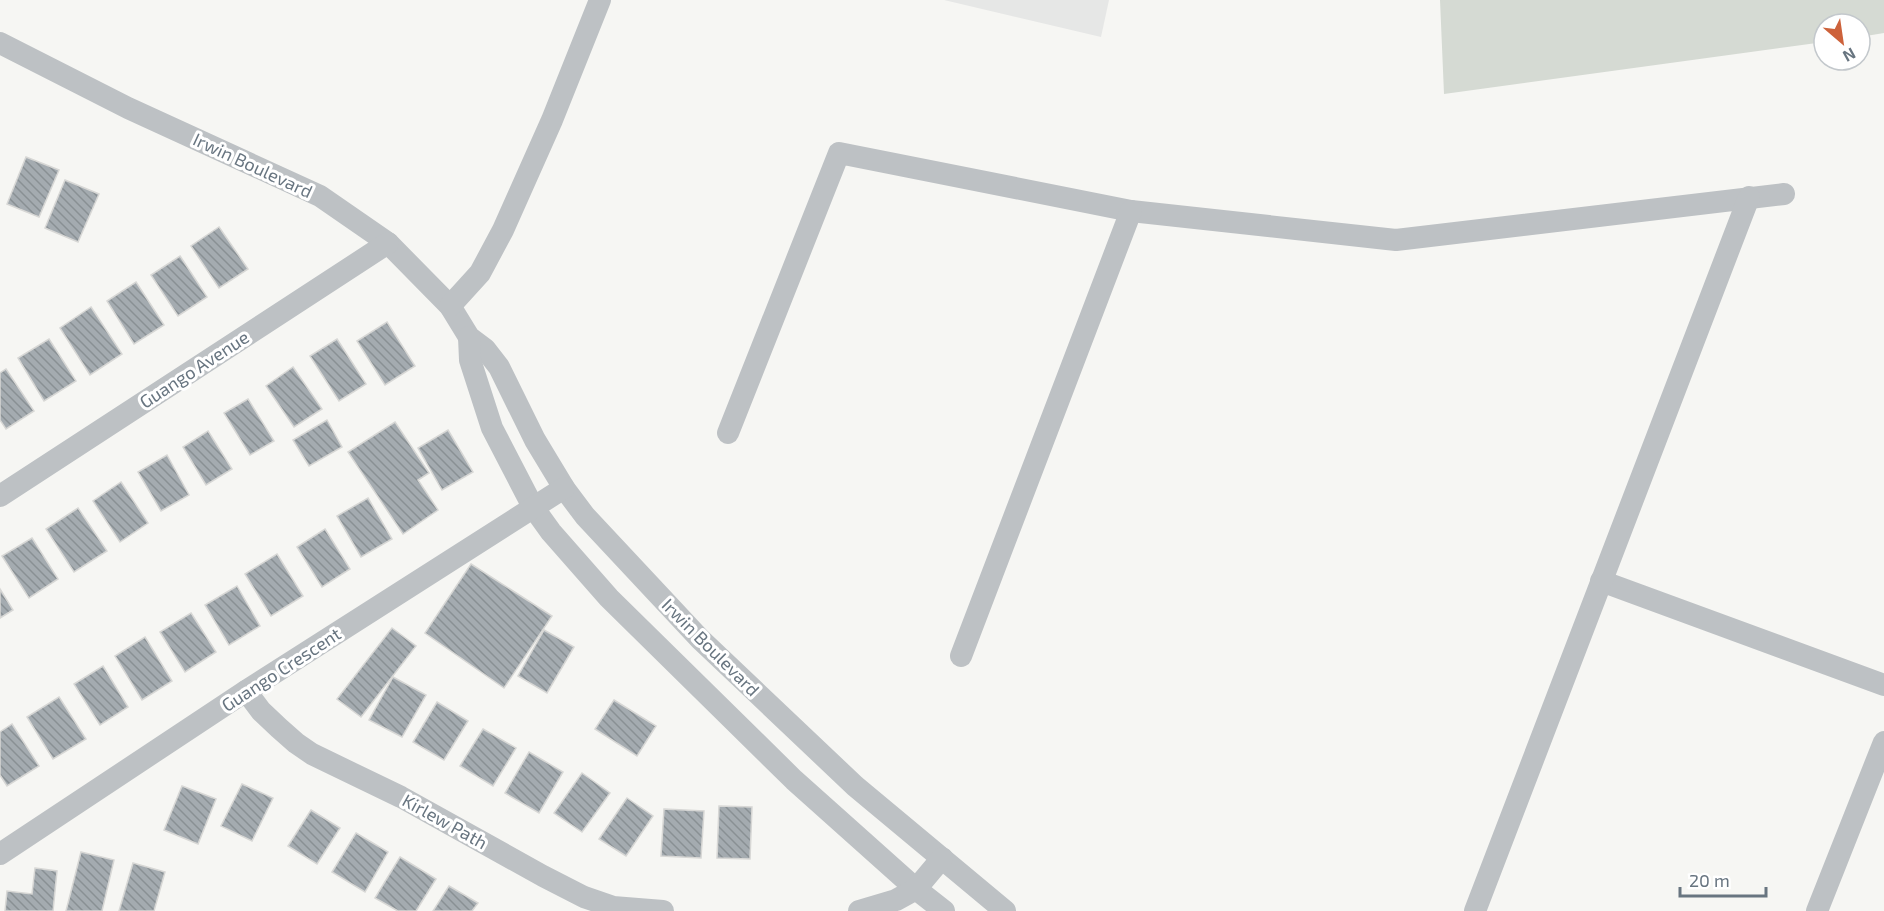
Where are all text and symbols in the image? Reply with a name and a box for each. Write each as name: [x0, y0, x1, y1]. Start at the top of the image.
north arrow: [1812, 12, 1872, 72]
text: N: [1840, 44, 1859, 67]
street label: Irwin Boulevard: [190, 128, 316, 202]
street label: Guango Avenue: [135, 325, 253, 413]
street label: Irwin Boulevard: [658, 594, 764, 700]
street label: Guango Crescent: [217, 622, 345, 716]
street label: Kirlew Path: [399, 789, 491, 853]
scale bar: [1680, 860, 1766, 898]
text: 20 m: [1689, 869, 1730, 891]

